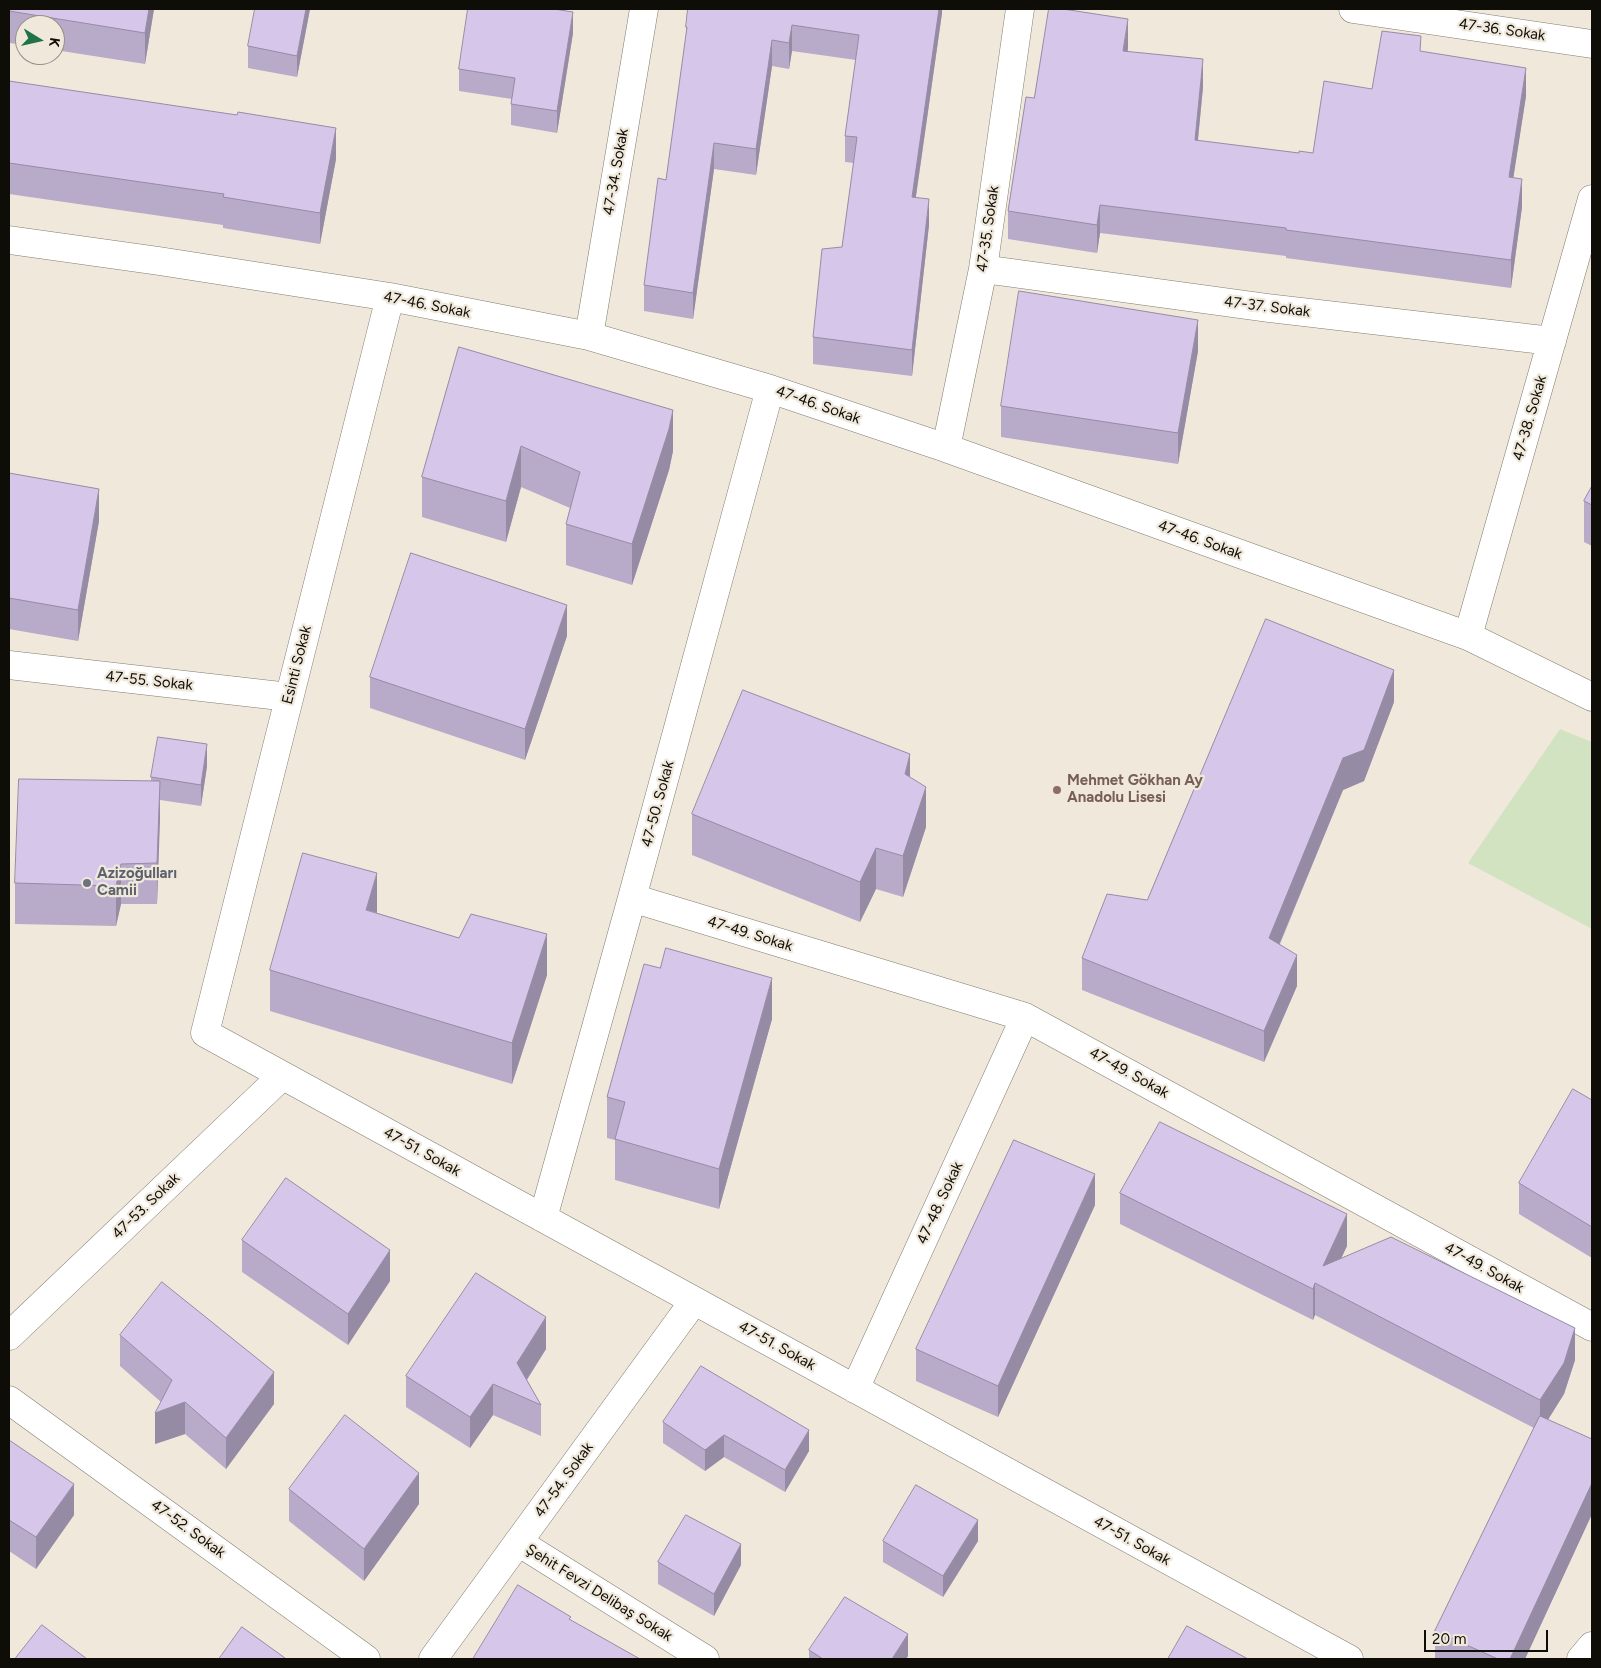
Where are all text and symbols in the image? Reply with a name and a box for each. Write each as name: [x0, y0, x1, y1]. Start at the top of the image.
north arrow: [15, 15, 65, 65]
street label: 47-36. Sokak: [1458, 15, 1546, 45]
text: K: [45, 36, 63, 48]
street label: 47-34. Sokak: [600, 127, 632, 217]
street label: 47-35. Sokak: [973, 185, 1003, 273]
street label: 47-46. Sokak: [382, 288, 472, 322]
street label: 47-37. Sokak: [1223, 293, 1311, 321]
street label: 47-38. Sokak: [1509, 373, 1551, 463]
street label: 47-46. Sokak: [773, 382, 863, 428]
street label: 47-46. Sokak: [1155, 516, 1245, 564]
street label: Esinti Sokak: [279, 624, 315, 706]
street label: 47-55. Sokak: [104, 667, 194, 695]
street label: 47-50. Sokak: [638, 759, 678, 849]
place label: Mehmet Gökhan Ay Anadolu Lisesi: [1067, 772, 1203, 807]
marker: Mehmet Gökhan Ay Anadolu Lisesi: [1051, 784, 1063, 796]
place label: Azizoğulları Camii: [97, 865, 177, 900]
marker: Azizoğulları Camii: [81, 877, 93, 889]
street label: 47-49. Sokak: [705, 912, 795, 956]
street label: 47-49. Sokak: [1086, 1044, 1172, 1102]
street label: 47-51. Sokak: [380, 1123, 464, 1181]
street label: 47-48. Sokak: [913, 1159, 967, 1247]
street label: 47-53. Sokak: [108, 1169, 184, 1243]
street label: 47-49. Sokak: [1441, 1239, 1527, 1297]
street label: 47-51. Sokak: [735, 1317, 819, 1375]
street label: 47-54. Sokak: [531, 1439, 597, 1521]
street label: 47-52. Sokak: [147, 1496, 229, 1562]
street label: 47-51. Sokak: [1090, 1512, 1174, 1570]
street label: Şehit Fevzi Delibaş Sokak: [522, 1540, 676, 1646]
scale bar: [1426, 1620, 1550, 1652]
text: 20 m: [1432, 1630, 1466, 1648]

